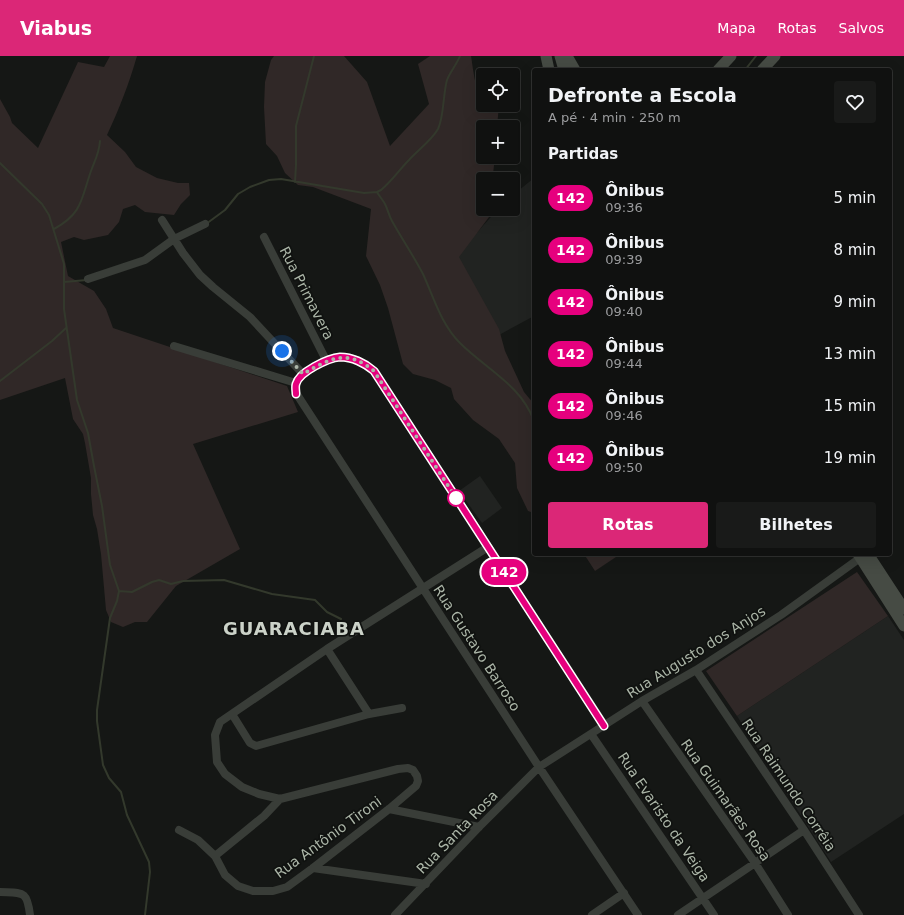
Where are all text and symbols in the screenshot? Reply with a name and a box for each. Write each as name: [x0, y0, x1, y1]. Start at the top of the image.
text: Viabus: [20, 17, 92, 39]
text: Mapa: [717, 20, 755, 36]
text: Rotas: [777, 20, 817, 36]
text: Salvos: [839, 20, 884, 36]
map controls: [476, 68, 520, 216]
button: locate: [476, 68, 520, 112]
button: heart: [834, 81, 876, 123]
text: Defronte a Escola: [548, 84, 737, 106]
text: A pé · 4 min · 250 m: [548, 110, 681, 125]
button: +: [476, 120, 520, 164]
text: Partidas: [548, 145, 618, 163]
button: −: [476, 172, 520, 216]
text: Ônibus: [605, 182, 664, 200]
text: 5 min: [833, 189, 876, 207]
text: 142: [556, 190, 585, 206]
text: 09:36: [605, 200, 643, 215]
text: Ônibus: [605, 234, 664, 252]
text: 8 min: [833, 241, 876, 259]
text: 142: [556, 242, 585, 258]
street label: Rua Primavera: [277, 244, 337, 342]
text: 09:39: [605, 252, 643, 267]
text: Ônibus: [605, 286, 664, 304]
text: 9 min: [833, 293, 876, 311]
text: 142: [556, 294, 585, 310]
text: 09:40: [605, 304, 643, 319]
text: Ônibus: [605, 338, 664, 356]
your location: [272, 341, 292, 361]
text: 13 min: [824, 345, 876, 363]
text: 142: [556, 346, 585, 362]
text: 09:44: [605, 356, 643, 371]
text: Ônibus: [605, 390, 664, 408]
text: 15 min: [824, 397, 876, 415]
text: 142: [556, 398, 585, 414]
text: 09:46: [605, 408, 643, 423]
text: Ônibus: [605, 442, 664, 460]
text: 19 min: [824, 449, 876, 467]
text: 142: [556, 450, 585, 466]
text: 09:50: [605, 460, 643, 475]
unlabelled marker: [447, 489, 465, 507]
button: Rotas: [548, 502, 708, 548]
button: Bilhetes: [716, 502, 876, 548]
line badge: 142: [481, 559, 527, 585]
text: 142: [489, 564, 519, 580]
street label: Rua Gustavo Barroso: [430, 582, 524, 714]
street label: Rua Augusto dos Anjos: [624, 603, 768, 701]
district label: GUARACIABA: [223, 618, 365, 639]
street label: Rua Raimundo Corrêia: [739, 716, 839, 854]
street label: Rua Guimarães Rosa: [678, 736, 774, 864]
street label: Rua Evaristo da Veiga: [615, 749, 713, 885]
street label: Rua Santa Rosa: [413, 787, 501, 877]
street label: Rua Antônio Tironi: [271, 793, 385, 881]

